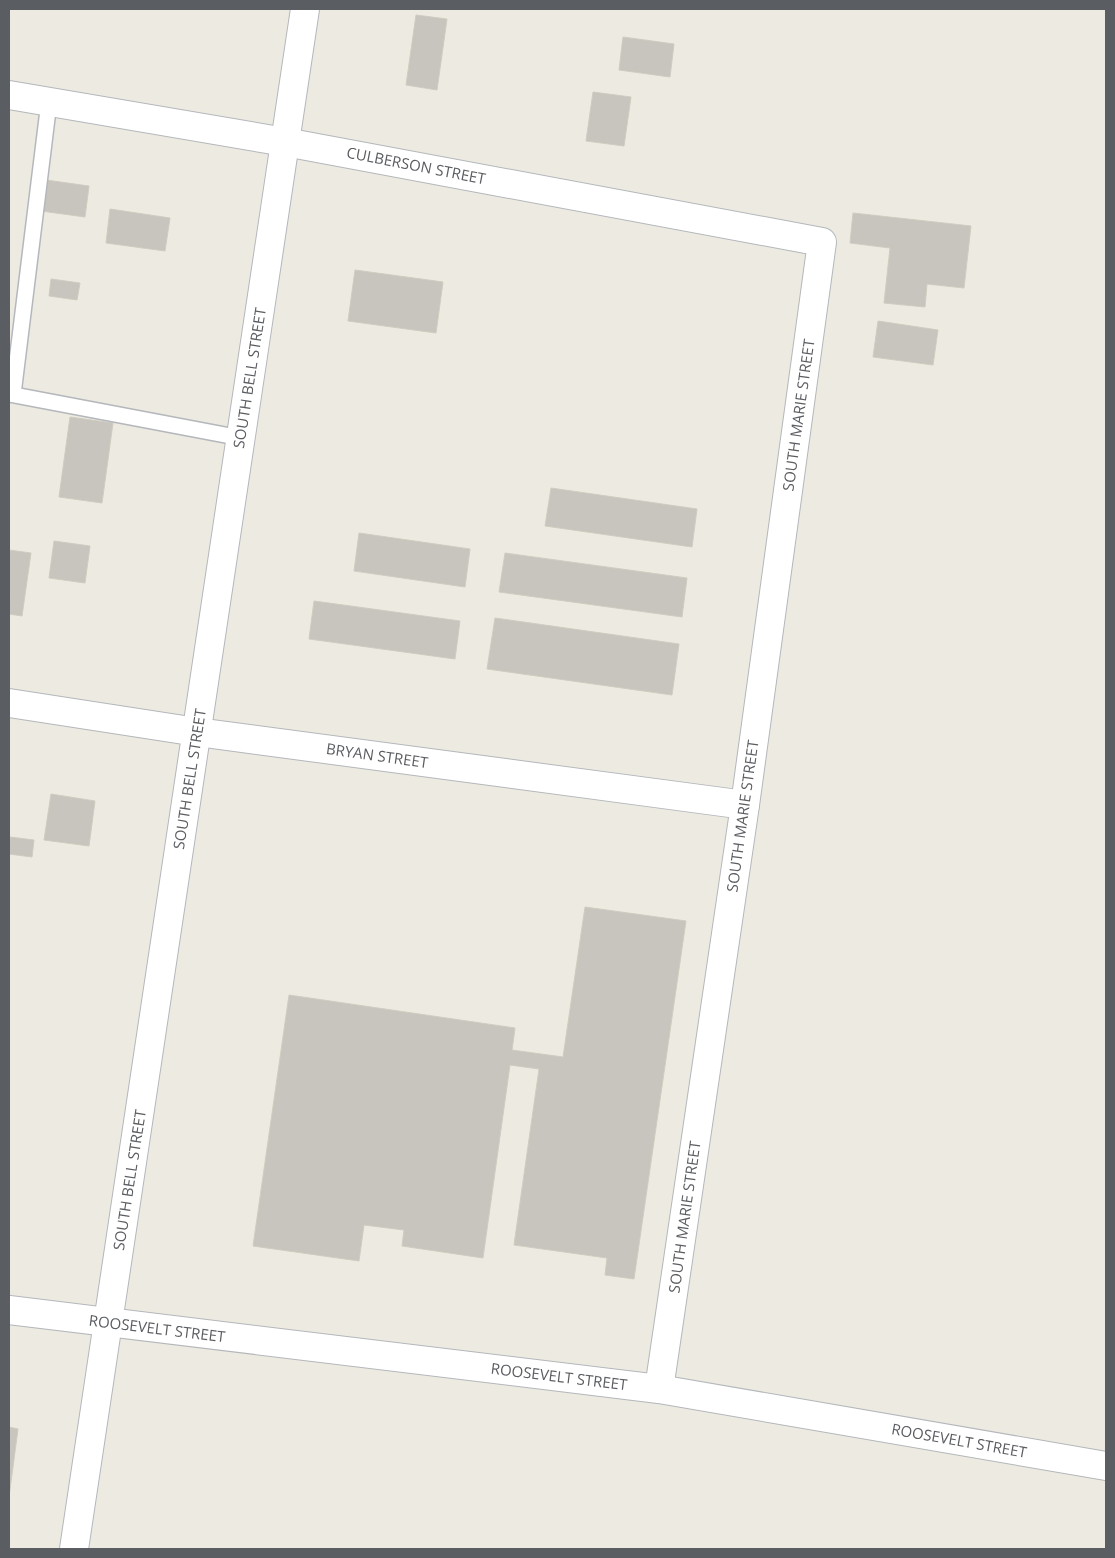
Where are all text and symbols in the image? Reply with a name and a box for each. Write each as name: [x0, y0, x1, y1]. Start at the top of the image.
street label: CULBERSON STREET: [345, 142, 488, 188]
street label: SOUTH BELL STREET: [228, 305, 270, 450]
street label: SOUTH MARIE STREET: [777, 337, 819, 492]
street label: SOUTH BELL STREET: [168, 706, 210, 851]
street label: BRYAN STREET: [325, 738, 430, 772]
street label: SOUTH MARIE STREET: [721, 738, 763, 893]
street label: SOUTH BELL STREET: [108, 1107, 150, 1252]
street label: SOUTH MARIE STREET: [663, 1139, 705, 1294]
street label: ROOSEVELT STREET: [88, 1310, 227, 1346]
street label: ROOSEVELT STREET: [490, 1358, 629, 1394]
street label: ROOSEVELT STREET: [890, 1418, 1029, 1462]

